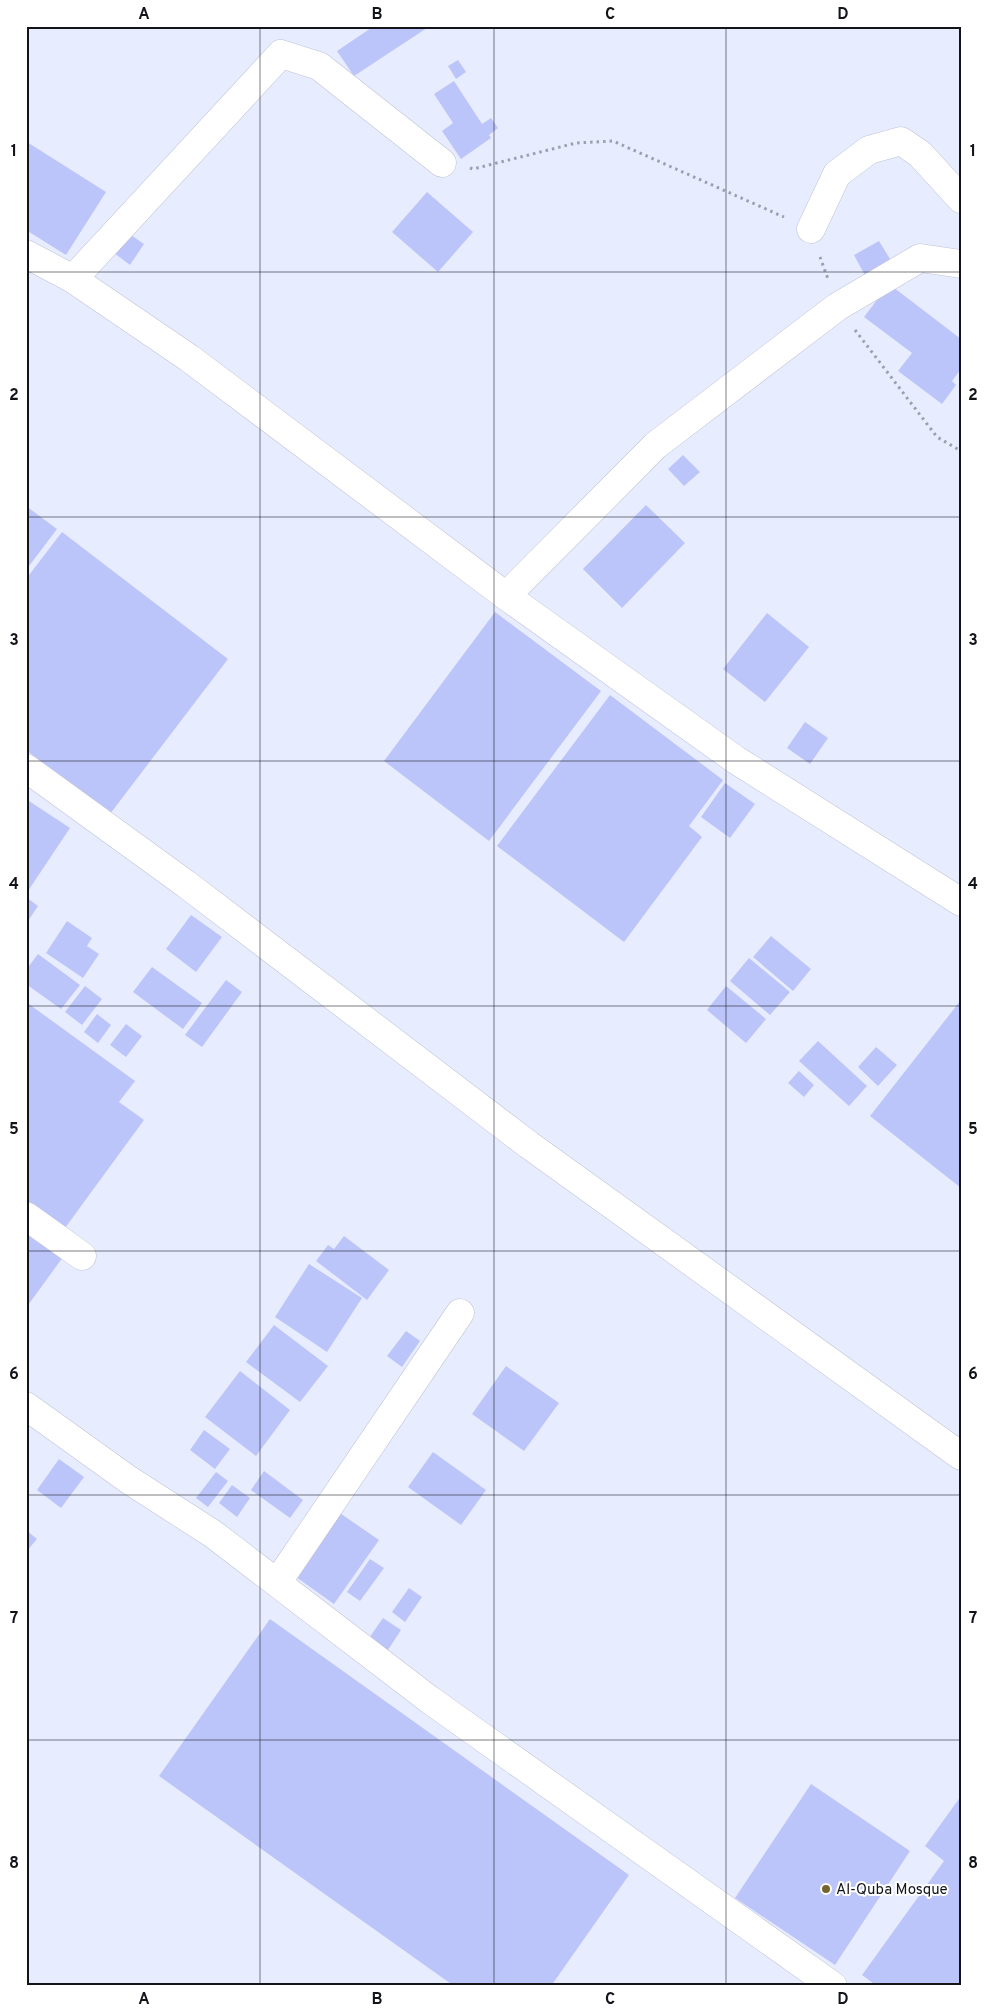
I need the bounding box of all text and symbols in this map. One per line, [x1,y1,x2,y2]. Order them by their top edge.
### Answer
text: A [138,5,150,25]
text: B [371,5,383,25]
text: C [605,5,615,25]
text: D [837,5,849,25]
text: 1 [11,142,17,162]
text: 1 [970,142,976,162]
text: 2 [9,386,19,406]
text: 2 [968,386,978,406]
text: 3 [9,631,19,651]
text: 3 [968,631,978,651]
text: 4 [9,875,19,895]
text: 4 [968,875,978,895]
text: 5 [9,1120,19,1140]
text: 5 [968,1120,978,1140]
text: 6 [9,1365,19,1385]
text: 6 [968,1365,978,1385]
text: 7 [10,1609,18,1629]
text: 7 [969,1609,977,1629]
text: 8 [9,1854,19,1874]
text: 8 [968,1854,978,1874]
place label: Al-Quba Mosque [836,1881,948,1900]
marker: Al-Quba Mosque [820,1883,832,1895]
text: A [138,1990,150,2010]
text: B [371,1990,383,2010]
text: C [605,1990,615,2010]
text: D [837,1990,849,2010]

